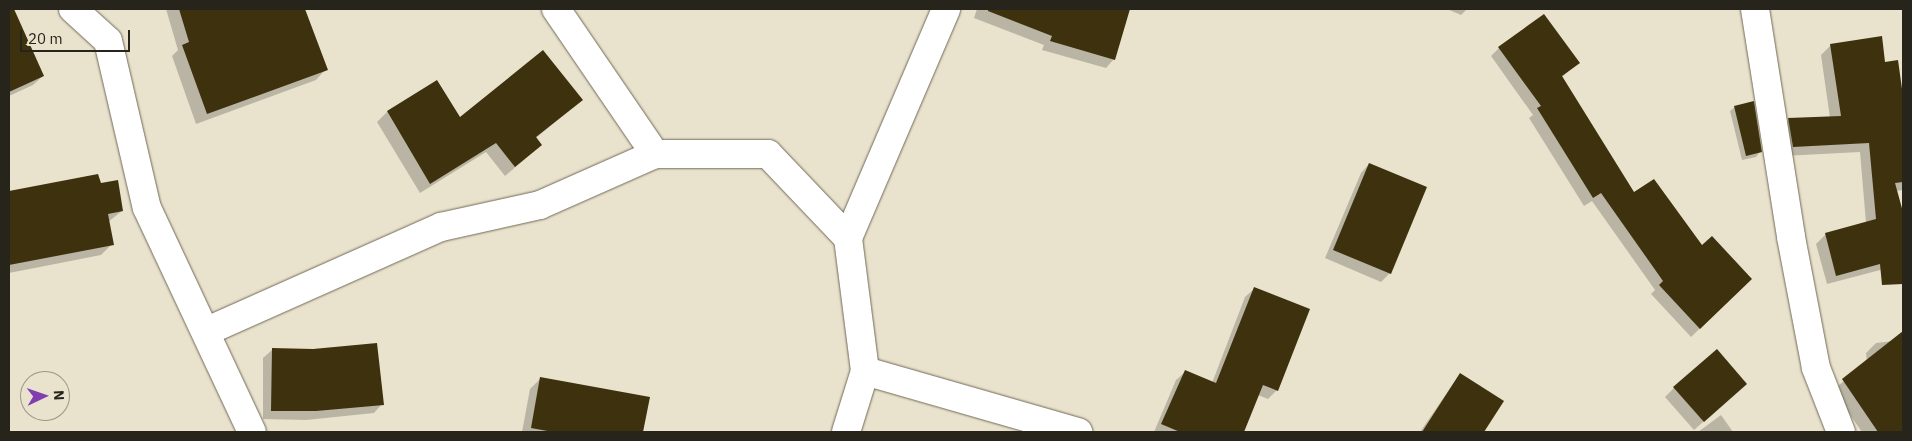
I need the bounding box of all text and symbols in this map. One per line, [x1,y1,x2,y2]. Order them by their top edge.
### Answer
scale bar [22,20,132,52]
text: 20 m [28,29,63,48]
north arrow [20,371,70,421]
text: N [50,390,68,401]

